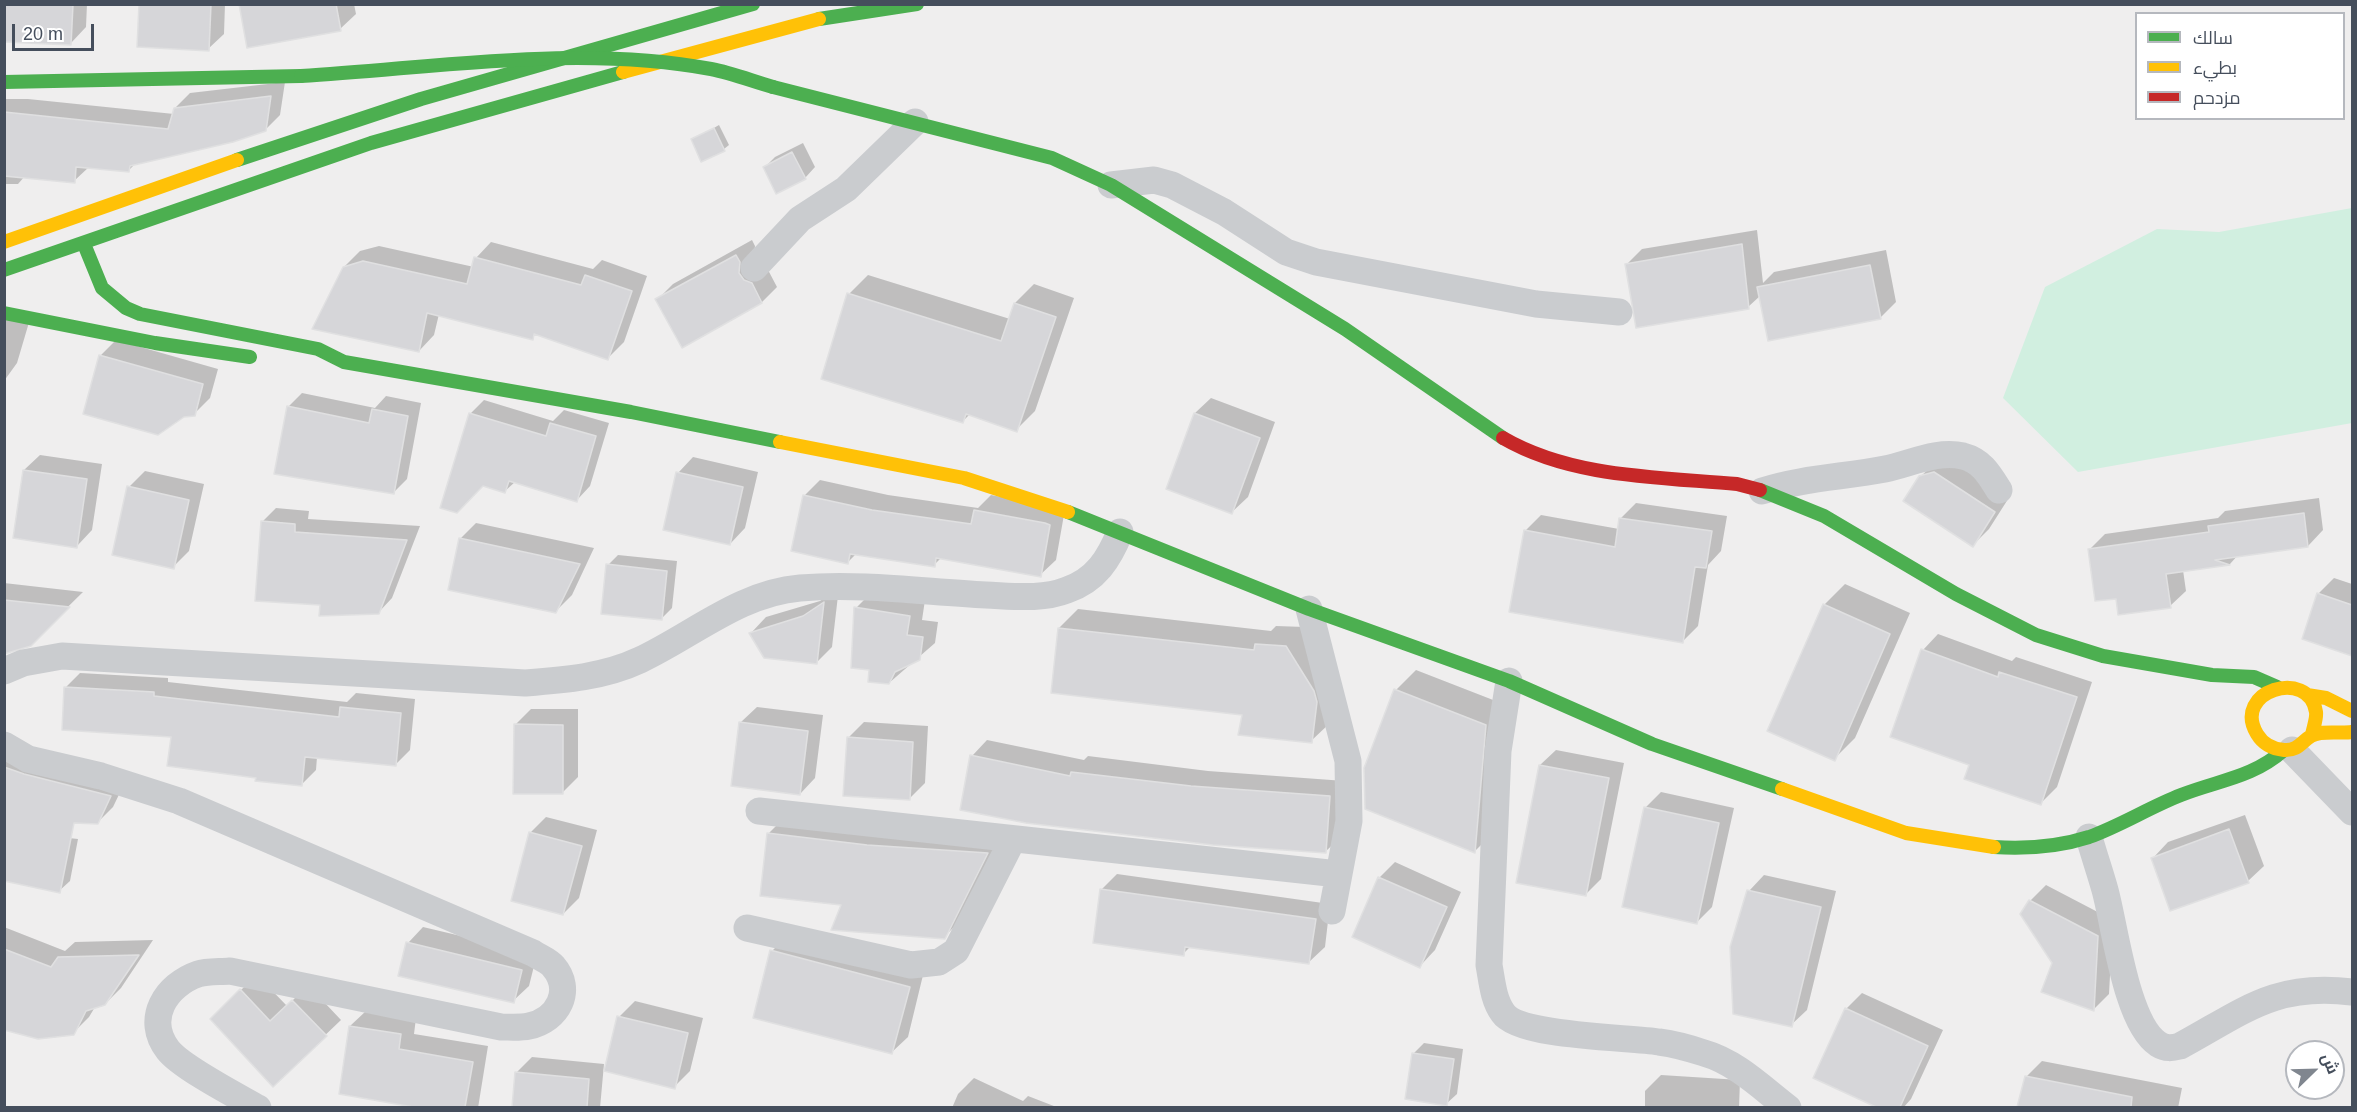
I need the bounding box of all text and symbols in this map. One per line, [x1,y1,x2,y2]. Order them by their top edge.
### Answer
scale bar [15,12,98,50]
legend [2135,12,2345,120]
text: 20 m [23,24,63,44]
text: سالك [2193,28,2233,48]
text: بطيء [2193,58,2237,78]
text: مزدحم [2193,88,2241,108]
north arrow [2285,1040,2345,1100]
text: ش [2318,1051,2342,1076]

